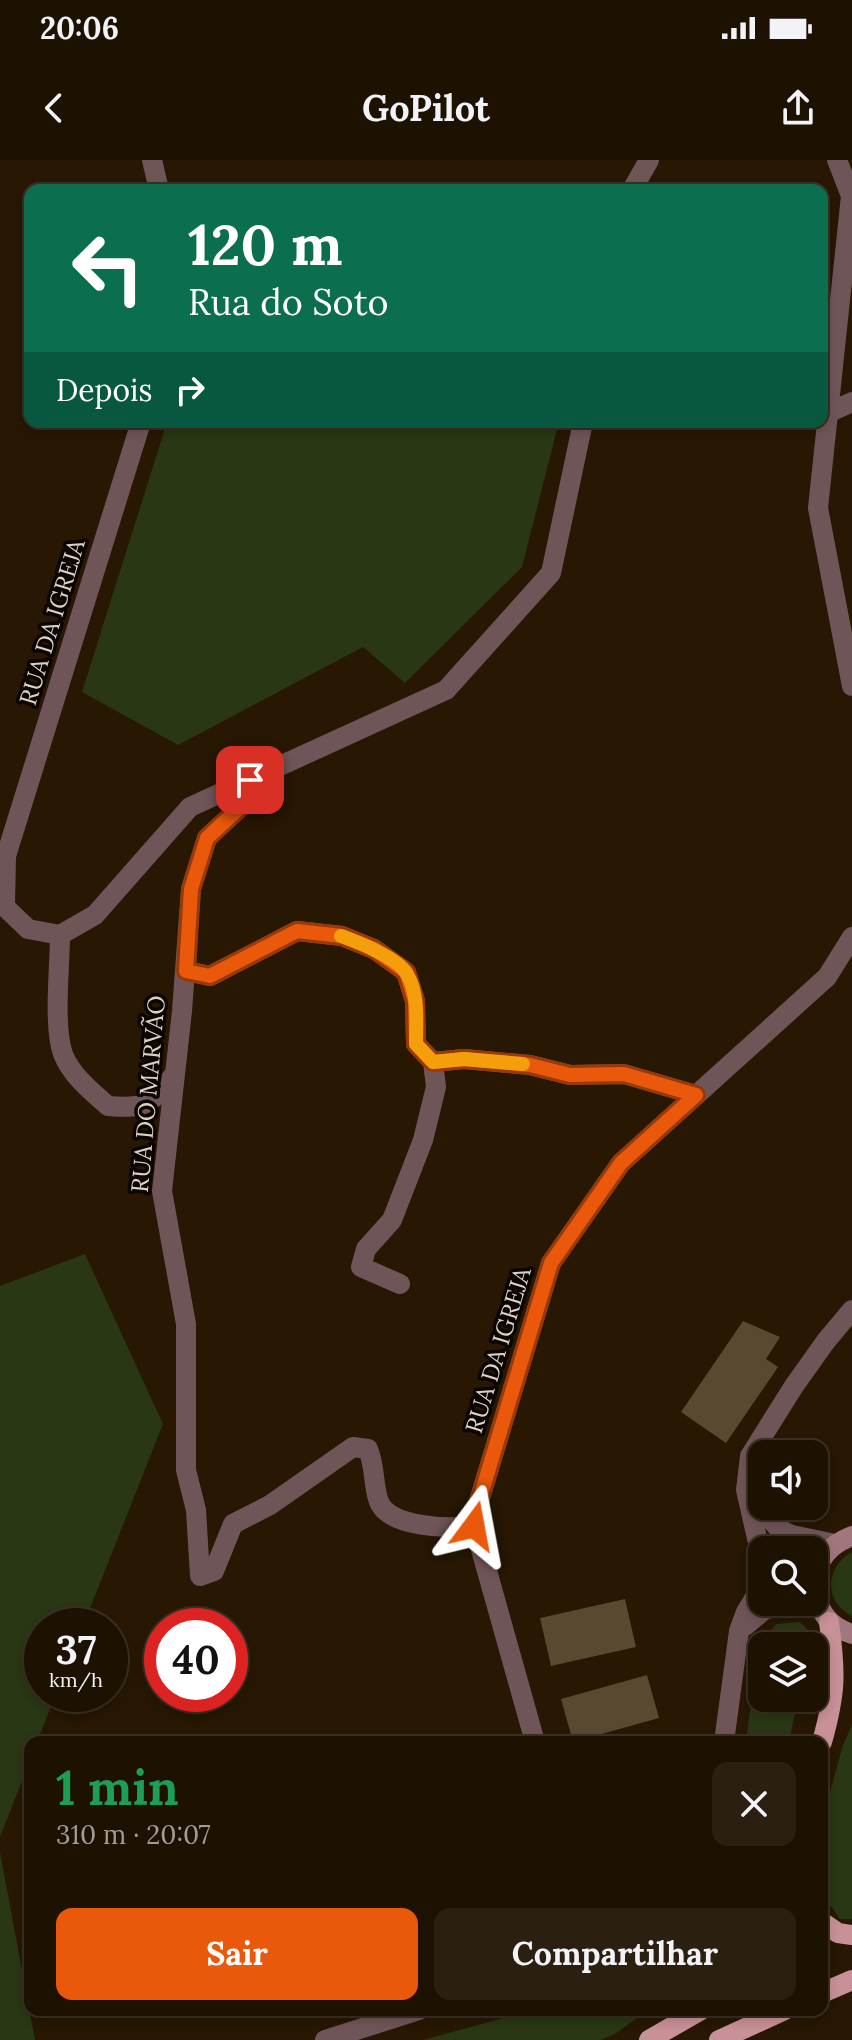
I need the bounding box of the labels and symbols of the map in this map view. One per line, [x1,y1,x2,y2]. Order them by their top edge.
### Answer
street label: RUA DA IGREJA [12,534,92,709]
pin [216,746,284,814]
street label: RUA DO MARVÃO [124,994,172,1194]
street label: RUA DA IGREJA [458,1262,538,1437]
position arrow [432,1484,516,1568]
speed limit sign: 40 [144,1608,248,1712]

